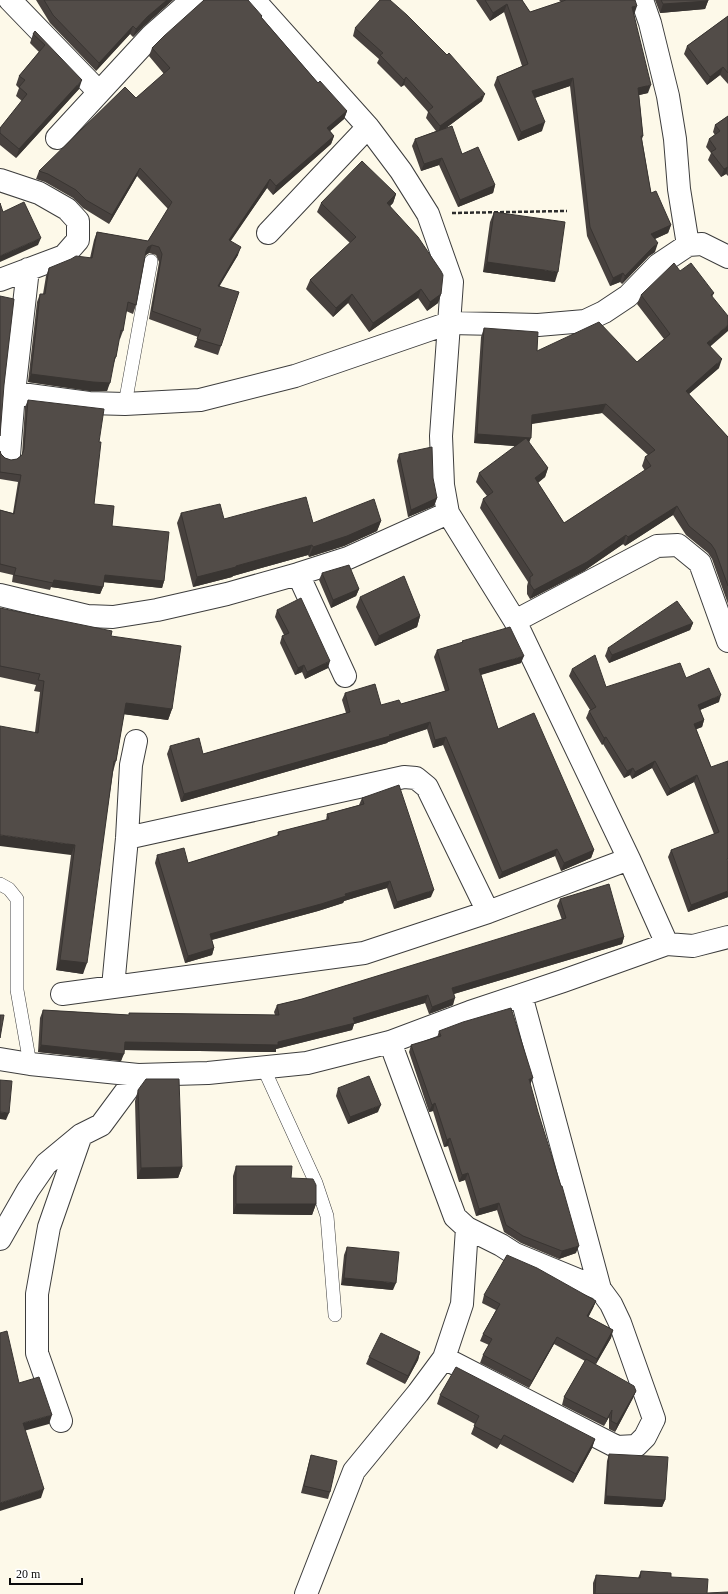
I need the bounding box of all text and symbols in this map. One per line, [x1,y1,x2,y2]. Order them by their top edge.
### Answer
scale bar [10,1560,82,1586]
text: 20 m [16,1567,41,1581]

